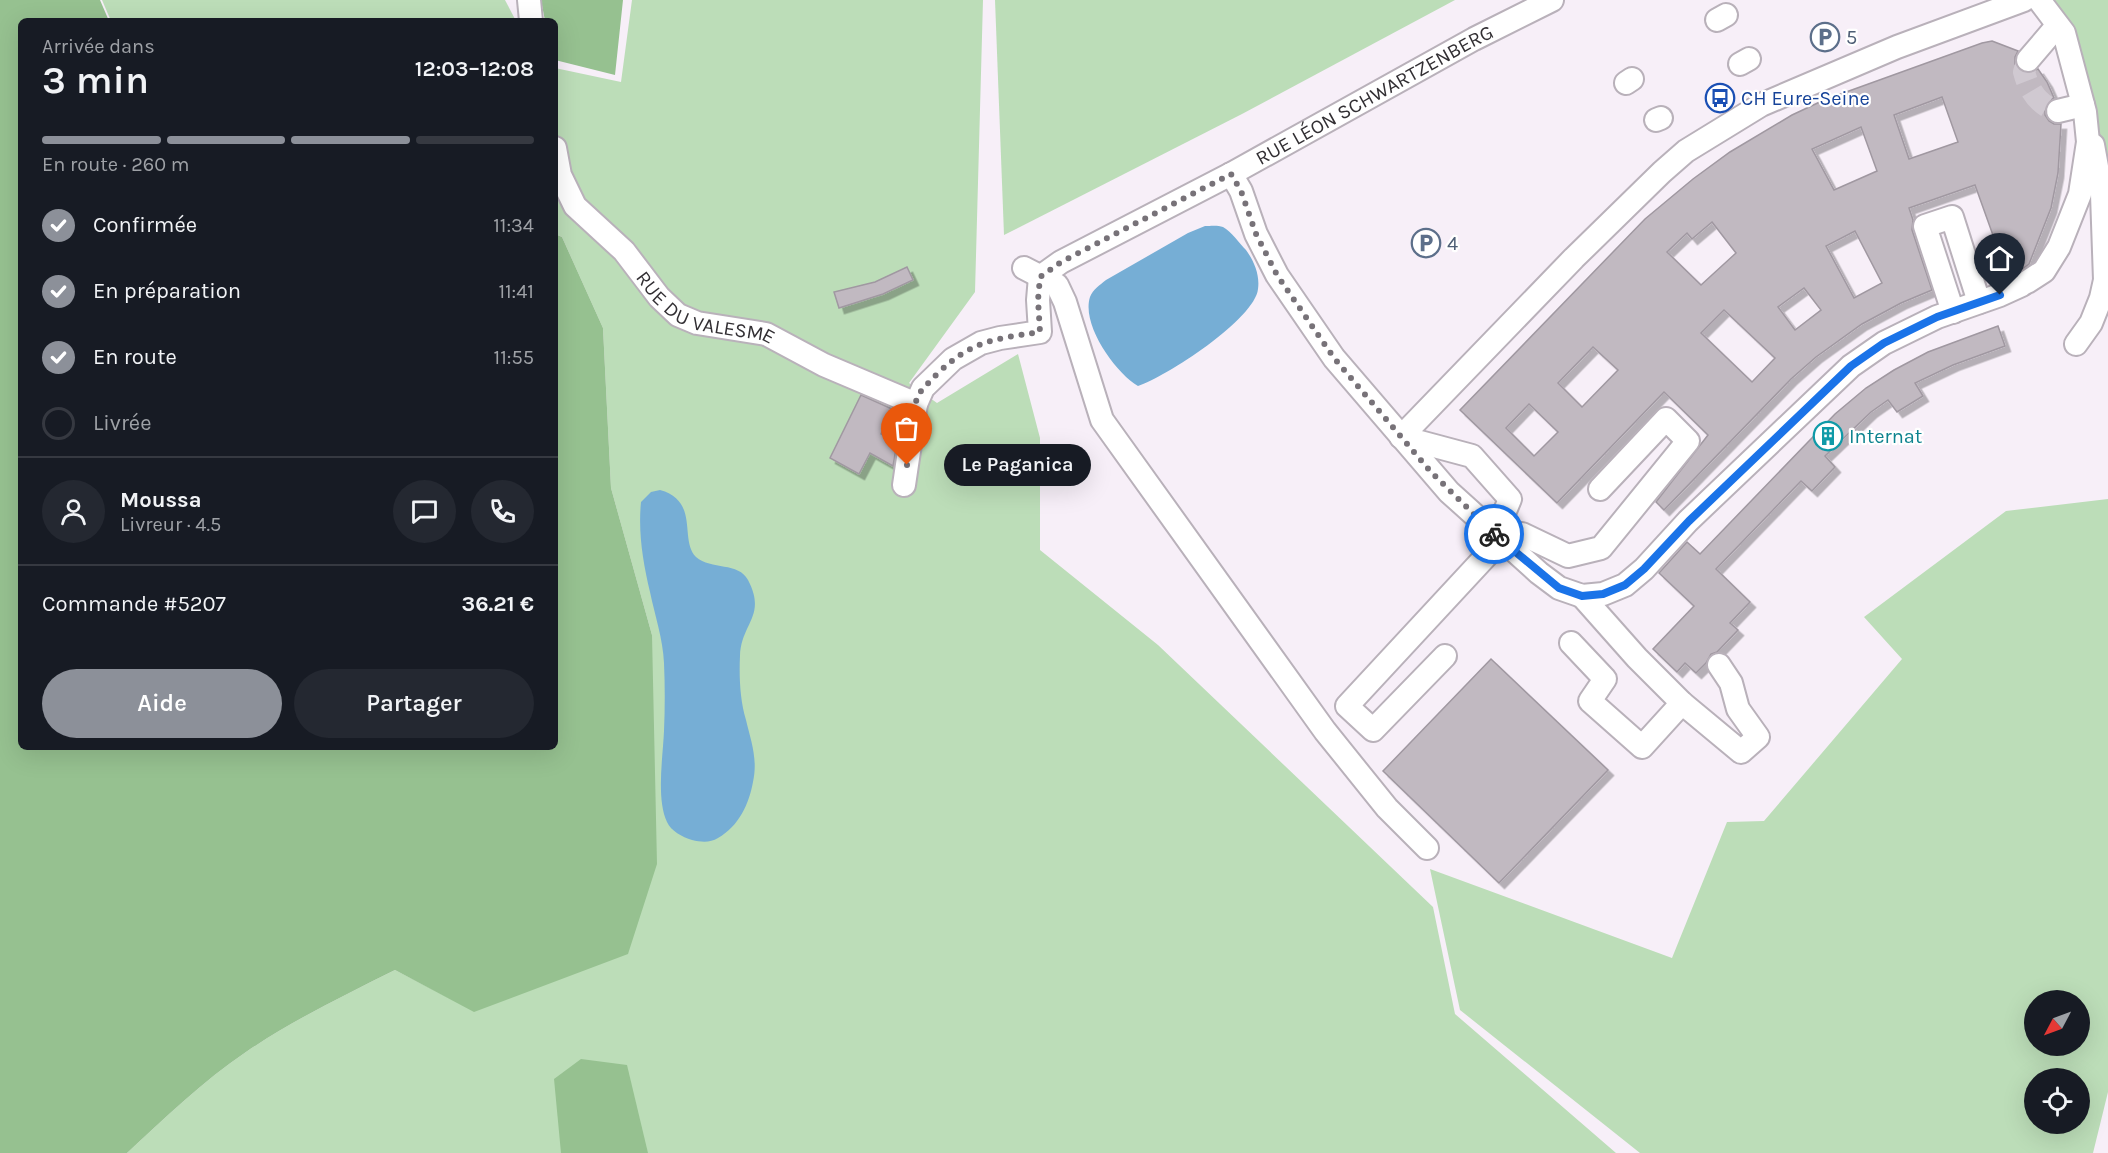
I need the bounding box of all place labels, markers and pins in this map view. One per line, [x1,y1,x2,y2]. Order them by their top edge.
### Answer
parking icon: 5 [1809,21,1841,53]
place label: 5 [1846,26,1857,49]
bus stop icon: CH Eure-Seine [1704,82,1736,114]
place label: CH Eure-Seine [1741,87,1870,110]
parking icon: 4 [1410,227,1442,259]
place label: 4 [1447,232,1458,255]
pin [1974,233,2025,295]
pin [881,403,932,465]
building icon: Internat [1812,420,1844,452]
place label: Internat [1849,425,1923,448]
callout: Le Paganica [943,444,1090,486]

